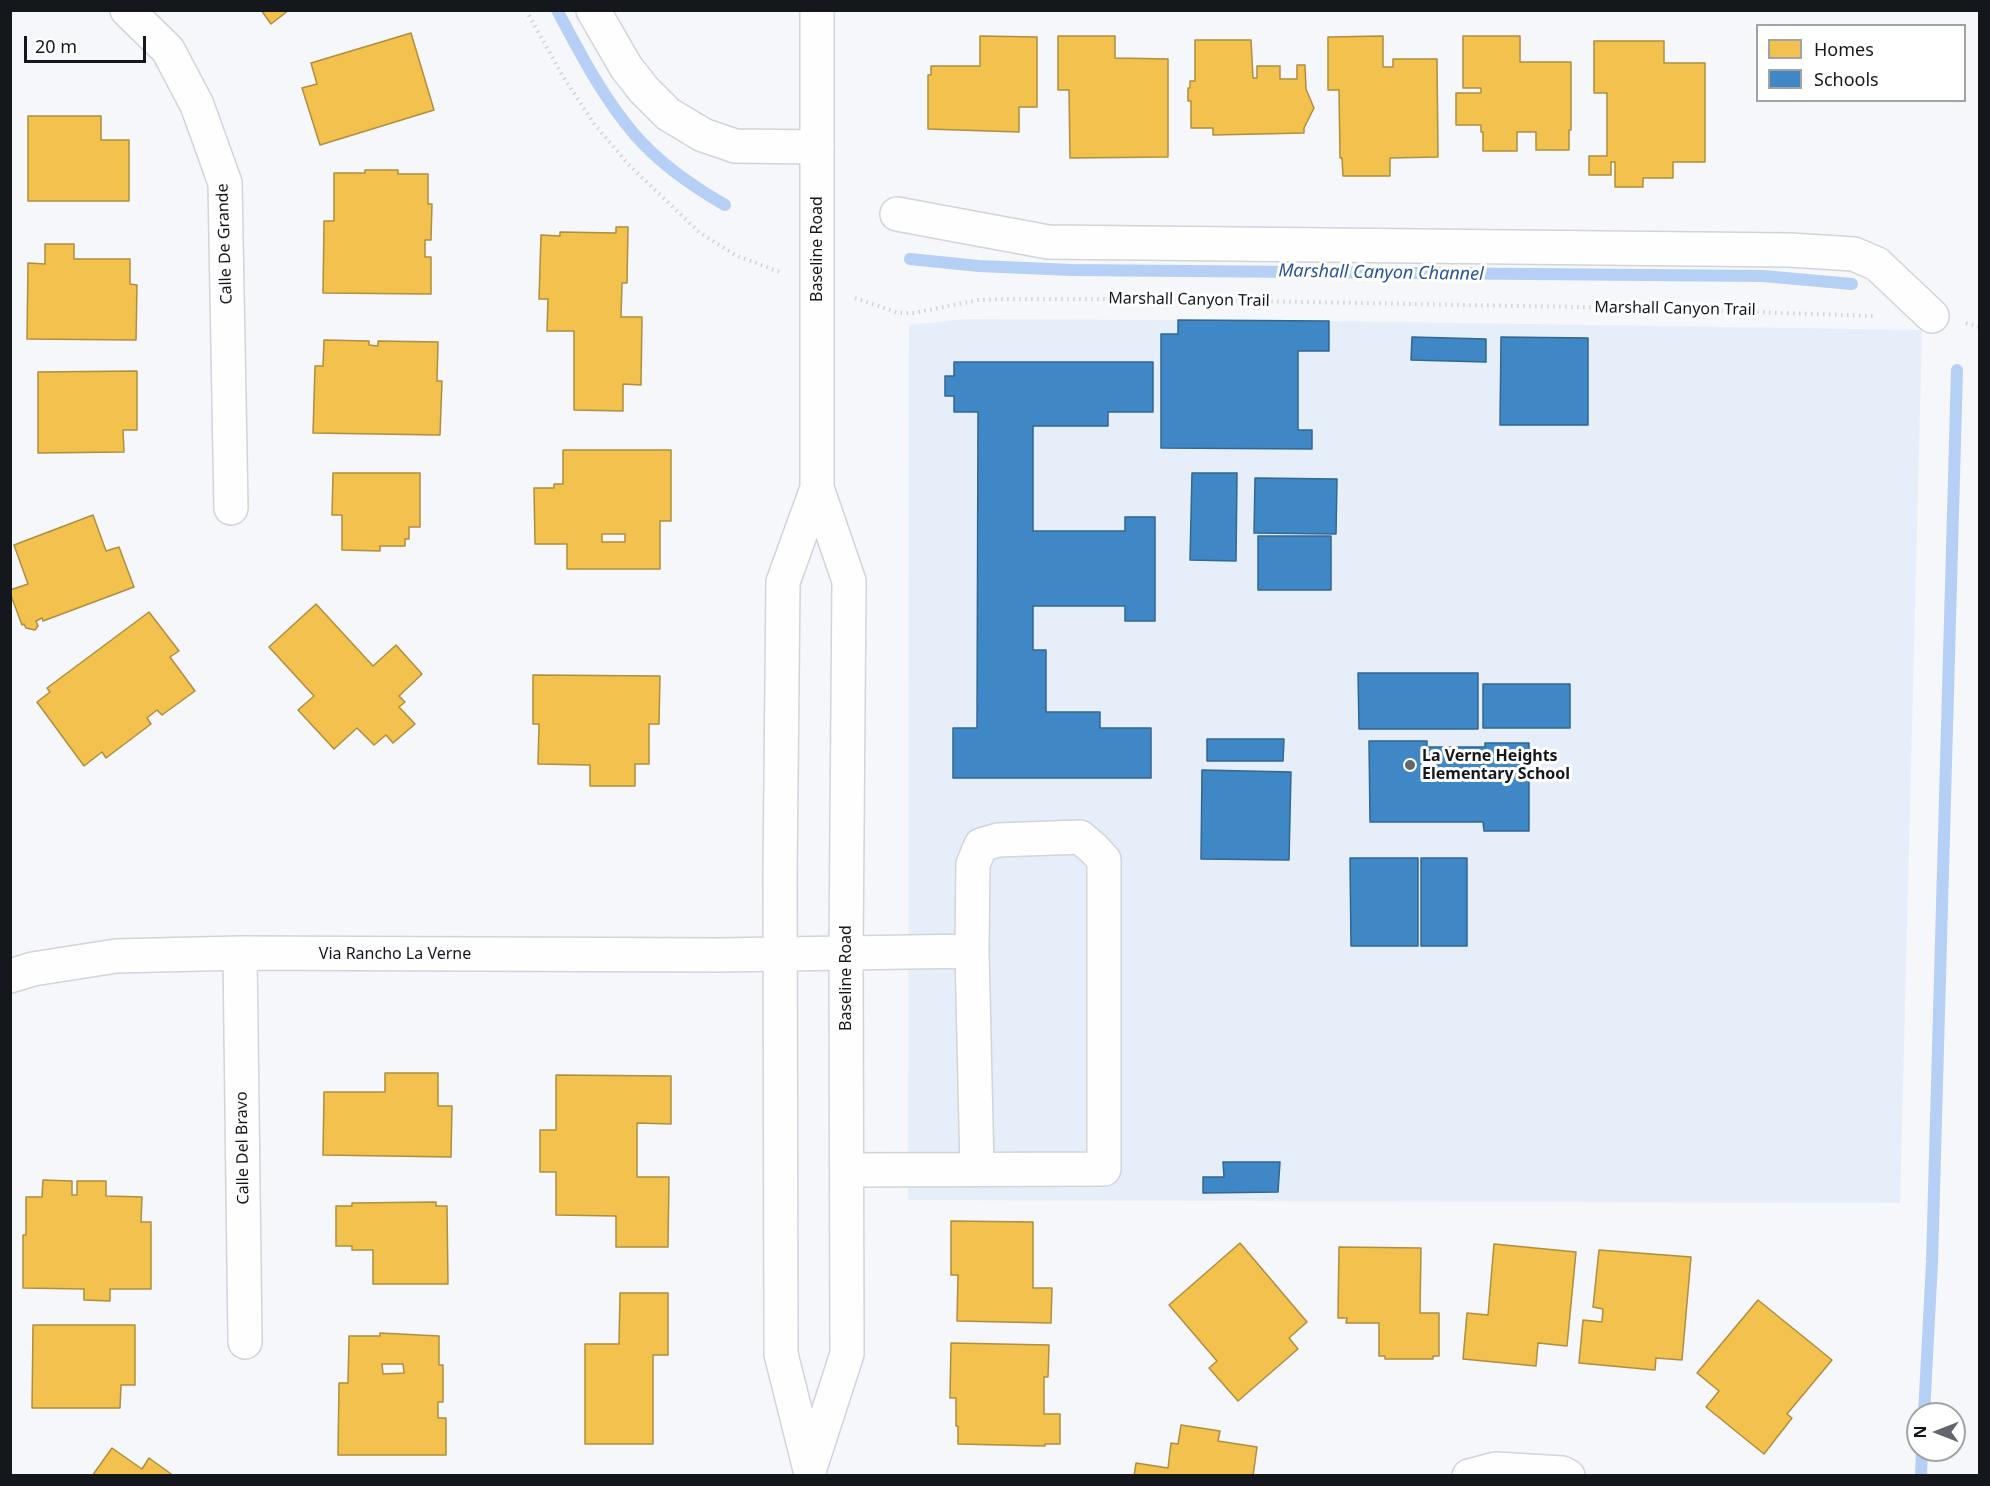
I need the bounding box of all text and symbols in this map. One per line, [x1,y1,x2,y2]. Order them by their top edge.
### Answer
scale bar [27,24,148,62]
legend [1756,24,1966,102]
text: 20 m [35,34,77,58]
text: Homes [1814,37,1874,61]
text: Schools [1814,67,1879,91]
street label: Calle De Grande [213,183,237,305]
street label: Baseline Road [807,196,827,302]
water label: Marshall Canyon Channel [1278,260,1484,286]
street label: Marshall Canyon Trail [1108,289,1270,311]
street label: Marshall Canyon Trail [1594,298,1756,320]
place label: La Verne Heights Elementary School [1422,746,1570,784]
marker: La Verne Heights Elementary School [1403,758,1417,772]
street label: Baseline Road [836,925,856,1031]
street label: Via Rancho La Verne [319,944,471,964]
street label: Calle Del Bravo [232,1091,254,1205]
north arrow [1906,1402,1966,1462]
text: N [1909,1426,1931,1439]

